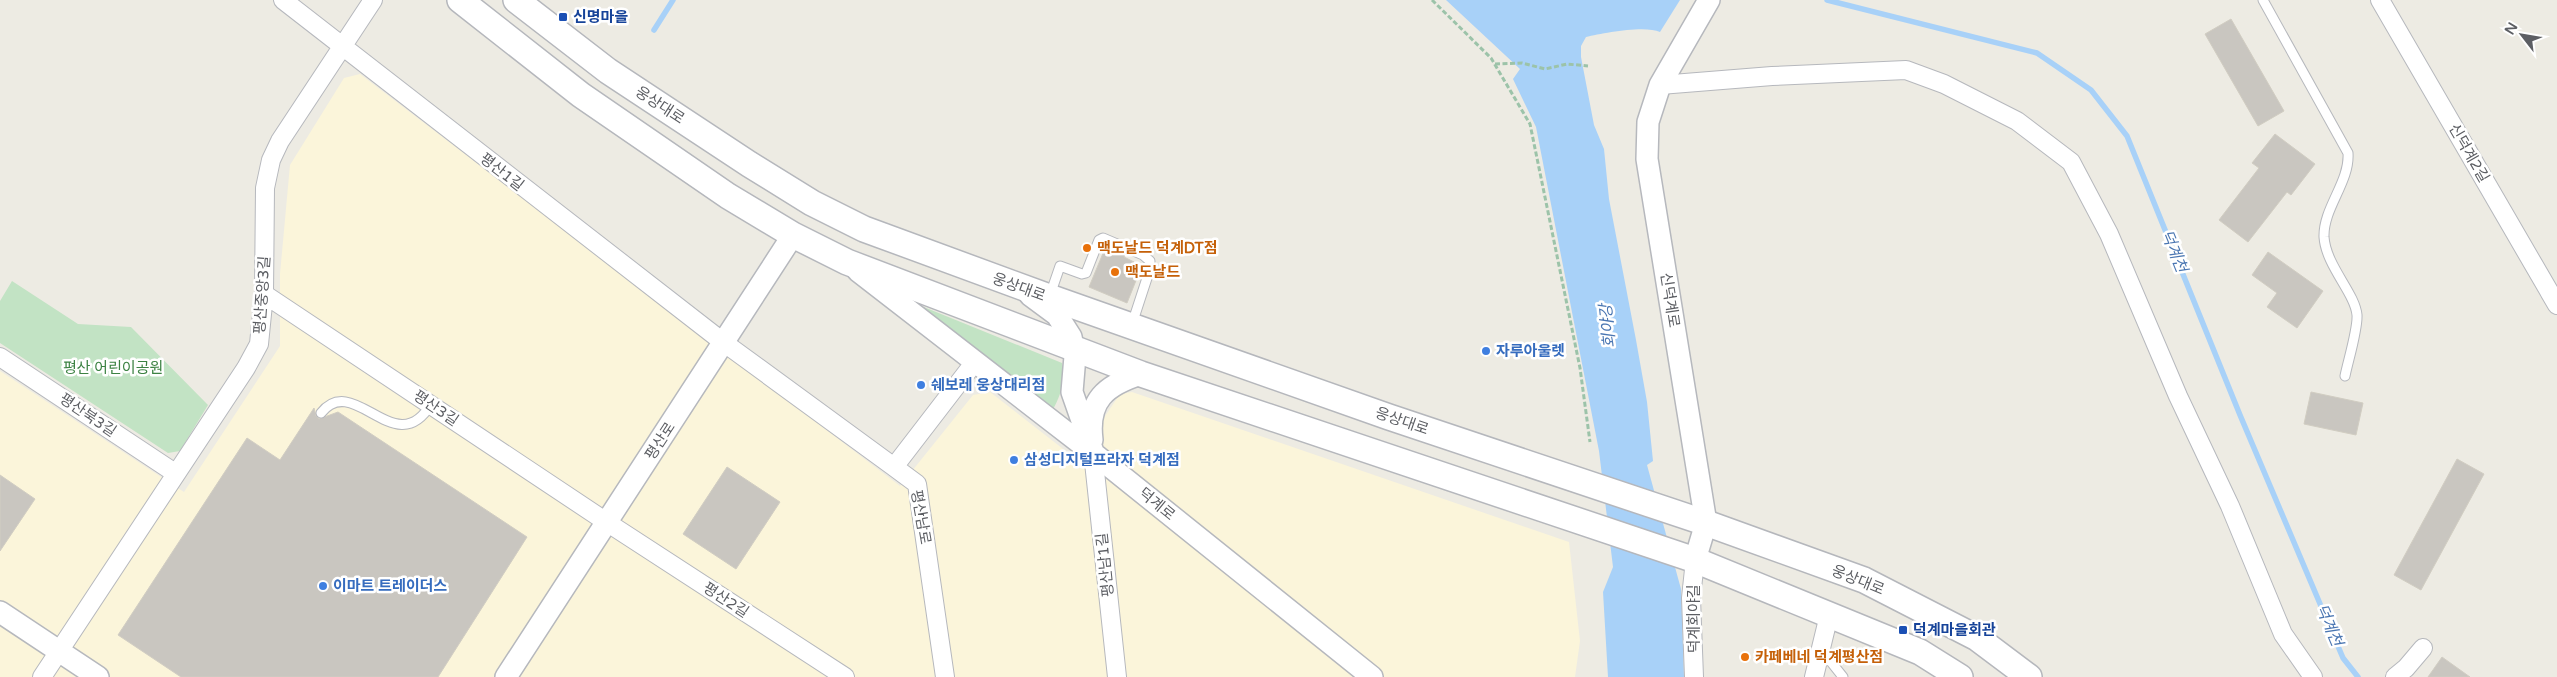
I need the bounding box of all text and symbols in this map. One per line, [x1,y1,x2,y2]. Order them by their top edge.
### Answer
place label: 신명마을 [573,8,628,26]
north arrow [2497,10,2547,60]
marker: 신명마을 [557,11,569,23]
text: N [2501,19,2521,38]
street label: 웅상대로 [632,82,688,128]
street label: 신덕계2길 [2445,121,2493,185]
street label: 평산1길 [476,149,528,195]
water label: 덕계천 [2156,227,2192,277]
place label: 맥도날드 덕계DT점 [1097,239,1217,257]
marker: 맥도날드 덕계DT점 [1081,242,1093,254]
street label: 평산중앙3길 [250,255,274,335]
place label: 맥도날드 [1125,263,1180,281]
marker: 맥도날드 [1109,266,1121,278]
street label: 웅상대로 [990,269,1048,305]
street label: 신덕계로 [1657,271,1683,329]
water label: 회야강 [1596,301,1620,349]
place label: 자루아울렛 [1496,342,1565,360]
marker: 자루아울렛 [1480,345,1492,357]
park label: 평산 어린이공원 [63,359,163,377]
place label: 쉐보레 웅상대리점 [931,376,1045,394]
marker: 쉐보레 웅상대리점 [915,379,927,391]
street label: 평산3길 [410,386,462,430]
street label: 평산북3길 [56,389,120,441]
street label: 웅상대로 [1373,404,1431,438]
street label: 평산로 [641,419,679,463]
place label: 삼성디지털프라자 덕계점 [1024,451,1180,469]
marker: 삼성디지털프라자 덕계점 [1008,454,1020,466]
street label: 덕계로 [1135,484,1179,524]
street label: 평산남로 [907,488,935,546]
street label: 평산남1길 [1093,532,1117,598]
street label: 웅상대로 [1829,561,1887,599]
place label: 이마트 트레이더스 [333,577,448,595]
street label: 평산2길 [700,579,752,621]
marker: 이마트 트레이더스 [317,580,329,592]
street label: 덕계회야길 [1685,584,1703,654]
water label: 덕계천 [2311,601,2348,651]
place label: 덕계마을회관 [1913,621,1996,639]
marker: 덕계마을회관 [1897,624,1909,636]
place label: 카페베네 덕계평산점 [1755,648,1883,666]
marker: 카페베네 덕계평산점 [1739,651,1751,663]

